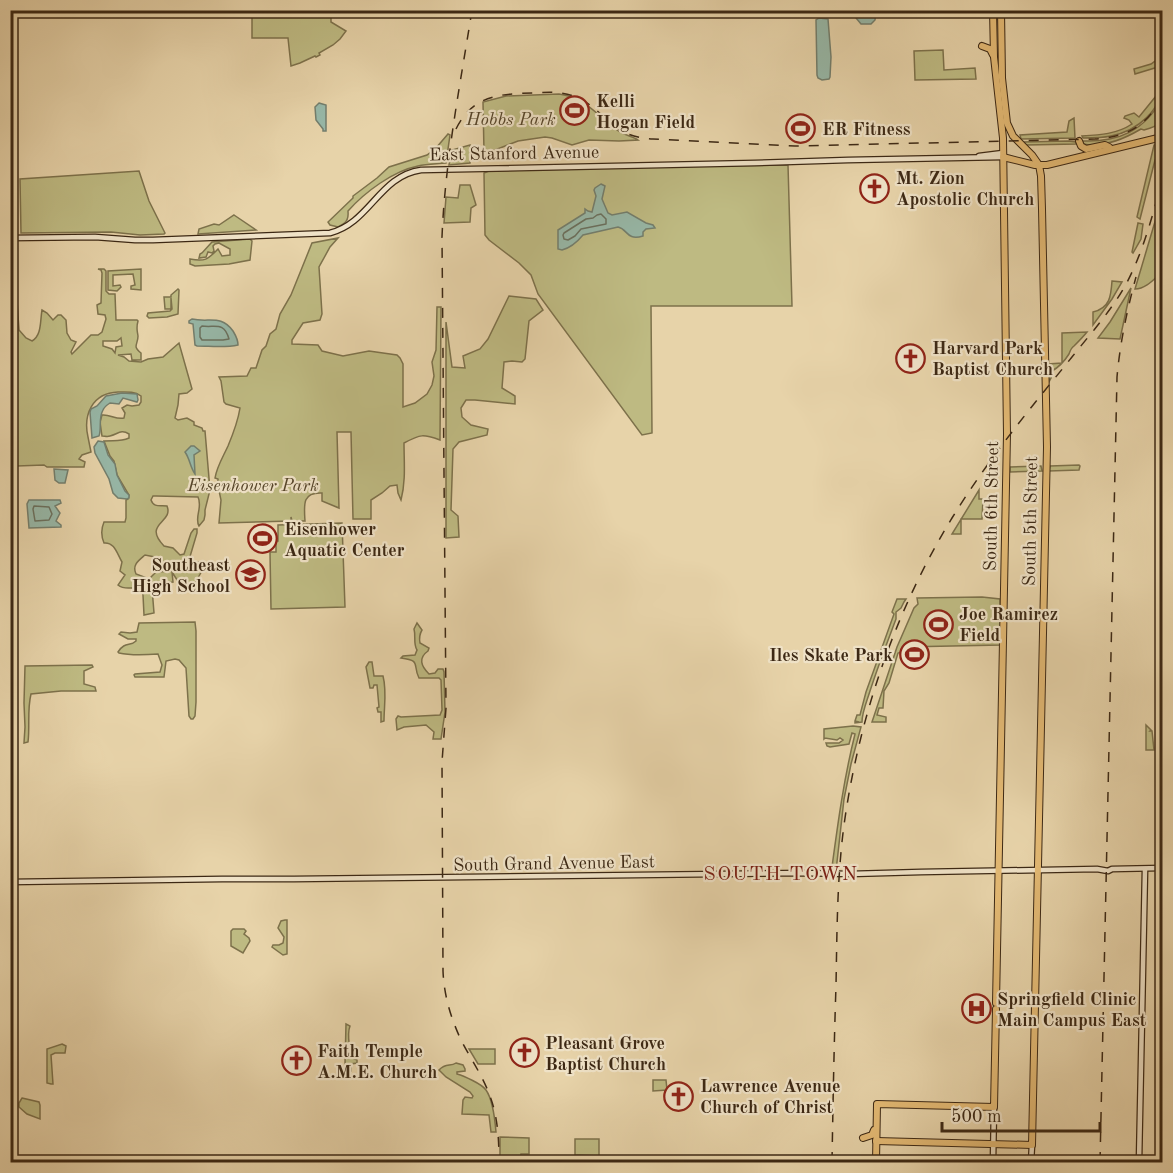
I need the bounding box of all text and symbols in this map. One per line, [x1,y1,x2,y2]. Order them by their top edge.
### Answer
place label: Kelli Hogan Field [596,93,695,132]
sports icon: Kelli Hogan Field [559,95,591,127]
park label: Hobbs Park [465,111,556,129]
sports icon: ER Fitness [785,113,817,145]
place label: ER Fitness [822,121,911,139]
street label: East Stanford Avenue [429,144,599,164]
place label: Mt. Zion Apostolic Church [896,170,1034,209]
church icon: Mt. Zion Apostolic Church [859,172,891,204]
place label: Harvard Park Baptist Church [932,340,1053,379]
church icon: Harvard Park Baptist Church [895,342,927,374]
street label: South 6th Street [982,441,1002,571]
street label: South 5th Street [1021,456,1041,586]
park label: Eisenhower Park [186,477,319,495]
place label: Eisenhower Aquatic Center [284,521,405,560]
sports icon: Eisenhower Aquatic Center [247,523,279,555]
place label: Southeast High School [131,557,230,596]
school or university icon: Southeast High School [235,559,267,591]
place label: Joe Ramirez Field [959,606,1058,645]
sports icon: Joe Ramirez Field [922,608,954,640]
sports icon: Iles Skate Park [898,639,930,671]
place label: Iles Skate Park [769,647,893,665]
street label: South Grand Avenue East [453,853,655,875]
district label: SOUTH TOWN [703,865,859,885]
place label: Springfield Clinic Main Campus East [997,991,1147,1030]
hospital icon: Springfield Clinic Main Campus East [960,993,992,1025]
place label: Pleasant Grove Baptist Church [545,1035,666,1074]
church icon: Pleasant Grove Baptist Church [508,1037,540,1069]
place label: Faith Temple A.M.E. Church [317,1043,437,1082]
church icon: Faith Temple A.M.E. Church [280,1045,312,1077]
place label: Lawrence Avenue Church of Christ [700,1078,841,1117]
church icon: Lawrence Avenue Church of Christ [663,1080,695,1112]
scale bar [942,1095,1100,1133]
text: 500 m [951,1108,1002,1126]

